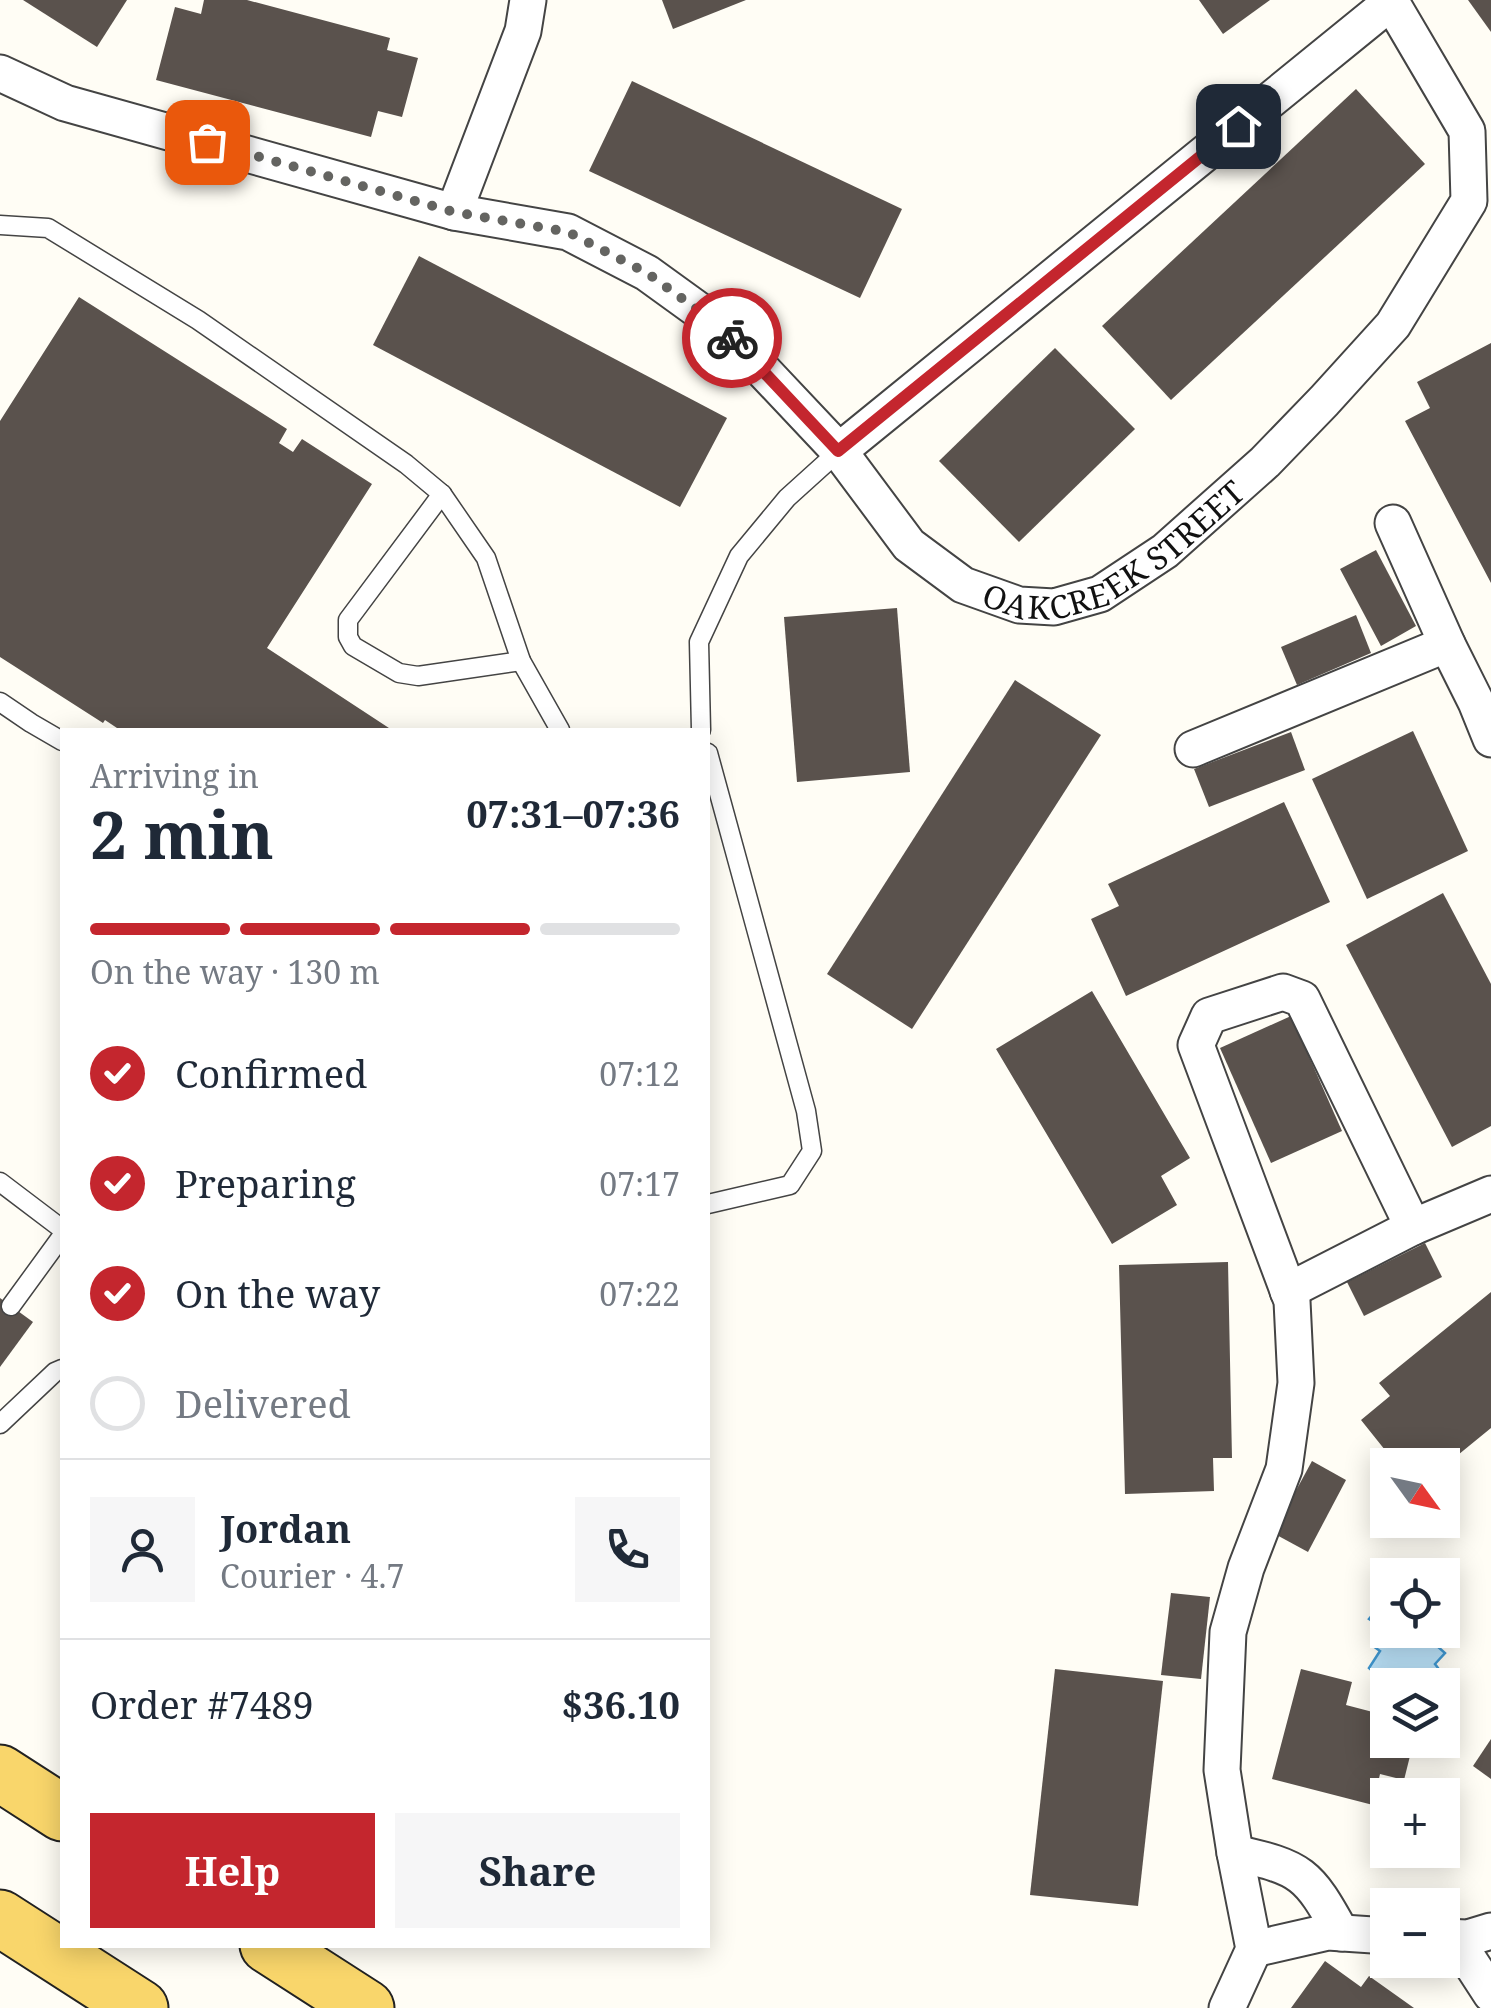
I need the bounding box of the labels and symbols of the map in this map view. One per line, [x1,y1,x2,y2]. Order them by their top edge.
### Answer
pin [1196,84,1281,169]
pin [165,100,250,185]
courier [682,288,782,388]
street label: OAKCREEK STREET [977,470,1252,629]
north arrow [1370,1448,1460,1538]

